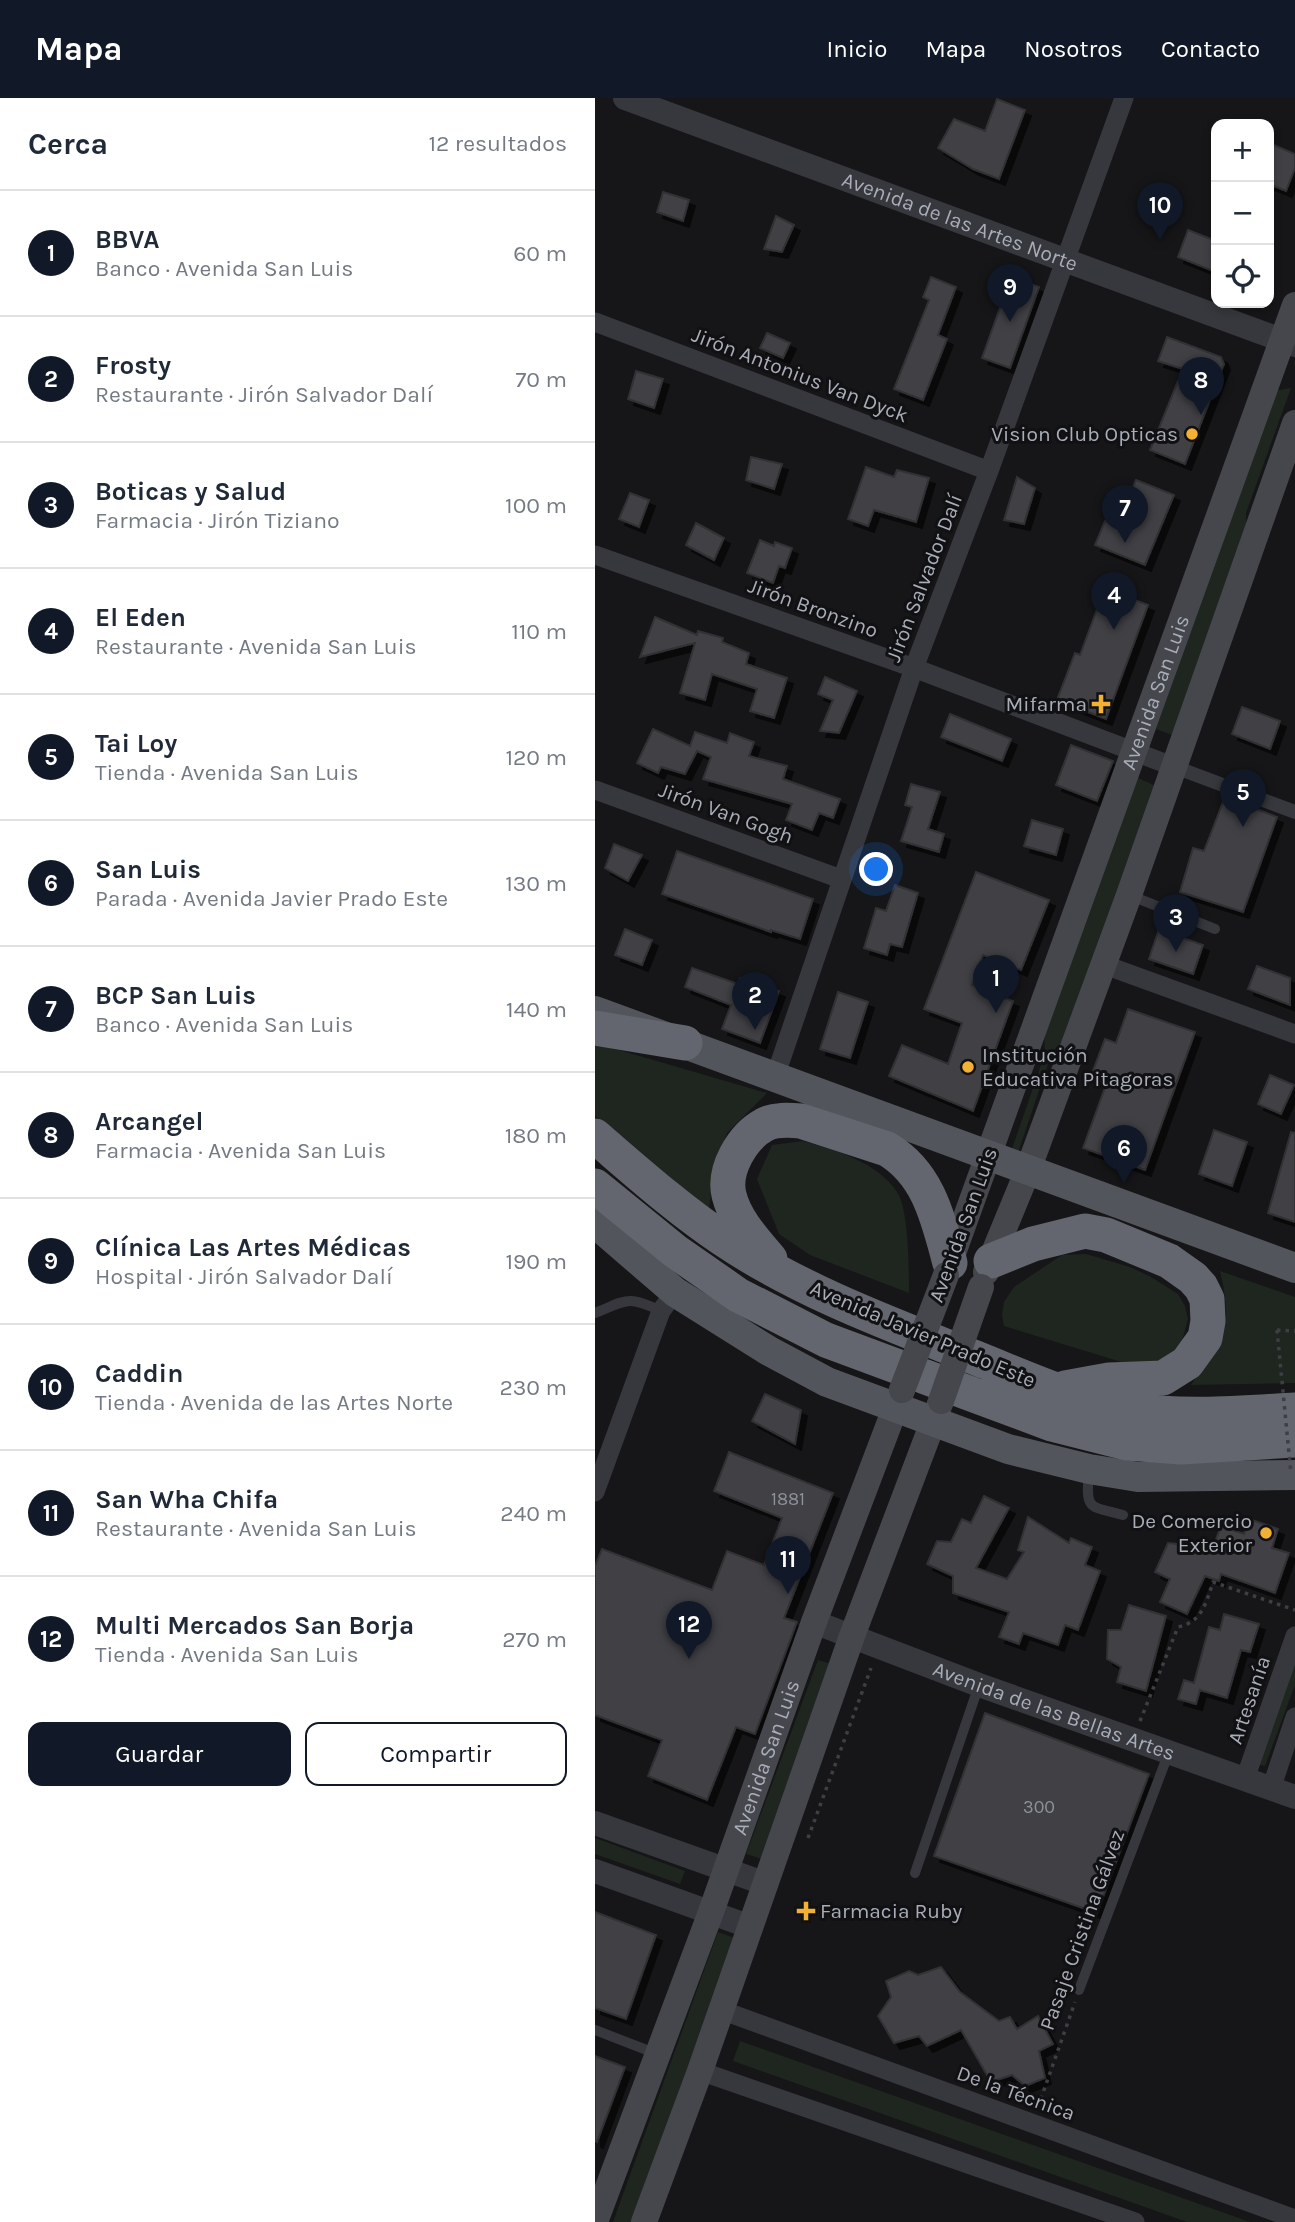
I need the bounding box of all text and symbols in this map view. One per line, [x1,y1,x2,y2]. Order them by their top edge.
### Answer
text: Mapa [35,30,123,68]
text: Inicio [826,35,887,63]
text: Mapa [925,35,986,63]
text: Nosotros [1024,35,1123,63]
text: Contacto [1161,35,1260,63]
map controls [1211,119,1274,308]
button: + [1211,119,1274,182]
text: Cerca [28,126,108,162]
text: 12 resultados [428,130,567,157]
street label: Avenida de las Artes Norte [839,167,1081,276]
pin: 10 [1137,182,1183,240]
button: − [1211,182,1274,245]
text: BBVA [95,224,160,255]
text: 1 [47,240,55,267]
text: 60 m [513,240,567,267]
button: locate [1211,245,1274,308]
text: Banco · Avenida San Luis [95,255,353,282]
pin: 9 [987,264,1033,322]
street label: Jirón Antonius Van Dyck [688,323,912,427]
text: Frosty [95,350,171,381]
pin: 8 [1178,357,1224,415]
text: 2 [44,366,58,393]
text: 70 m [516,366,567,393]
text: Restaurante · Jirón Salvador Dalí [95,381,433,408]
place label: Vision Club Opticas [991,422,1178,446]
marker: Vision Club Opticas [1184,426,1200,442]
text: Boticas y Salud [95,476,286,507]
pin: 7 [1102,485,1148,543]
street label: Jirón Salvador Dalí [881,490,967,665]
text: 3 [44,492,58,519]
text: 100 m [505,492,567,519]
text: Farmacia · Jirón Tiziano [95,507,340,534]
pin: 4 [1091,572,1137,630]
street label: Jirón Bronzino [745,573,881,643]
text: El Eden [95,602,186,633]
street label: Avenida San Luis [1116,612,1194,773]
text: 4 [44,618,58,645]
text: 110 m [511,618,567,645]
text: Restaurante · Avenida San Luis [95,633,417,660]
place label: Mifarma [1005,692,1087,716]
marker: Mifarma [1093,696,1109,712]
text: Tai Loy [95,728,177,759]
text: 5 [44,744,58,771]
text: 120 m [505,744,567,771]
text: Tienda · Avenida San Luis [95,759,358,786]
pin: 5 [1220,769,1266,827]
street label: Jirón Van Gogh [655,778,797,848]
your location [859,852,893,886]
text: San Luis [95,854,201,885]
text: 6 [44,870,58,897]
text: 130 m [505,870,567,897]
text: Parada · Avenida Javier Prado Este [95,885,448,912]
pin: 3 [1153,894,1199,952]
pin: 1 [973,955,1019,1013]
pin: 2 [732,972,778,1030]
text: BCP San Luis [95,980,256,1011]
text: 7 [45,996,57,1023]
text: 140 m [506,996,567,1023]
text: Banco · Avenida San Luis [95,1011,353,1038]
place label: Institución Educativa Pitagoras [982,1043,1173,1091]
marker: Institución Educativa Pitagoras [960,1059,976,1075]
text: Arcangel [95,1106,203,1137]
text: 8 [44,1122,58,1149]
text: 180 m [505,1122,567,1149]
pin: 6 [1101,1125,1147,1183]
text: Farmacia · Avenida San Luis [95,1137,386,1164]
street label: Avenida San Luis [924,1144,1002,1306]
text: Clínica Las Artes Médicas [95,1232,411,1263]
text: 9 [44,1248,58,1275]
text: 190 m [505,1248,567,1275]
text: Hospital · Jirón Salvador Dalí [95,1263,393,1290]
street label: Avenida Javier Prado Este [807,1276,1039,1392]
text: Caddin [95,1358,183,1389]
text: 10 [40,1374,62,1401]
text: 230 m [499,1374,567,1401]
text: Tienda · Avenida de las Artes Norte [95,1389,453,1416]
text: San Wha Chifa [95,1484,278,1515]
house number: 1881 [771,1488,805,1510]
text: 11 [43,1500,59,1527]
text: 240 m [500,1500,567,1527]
place label: De Comercio Exterior [1131,1509,1252,1557]
text: Restaurante · Avenida San Luis [95,1515,417,1542]
marker: De Comercio Exterior [1258,1525,1274,1541]
pin: 11 [765,1536,811,1594]
pin: 12 [666,1601,712,1659]
text: Multi Mercados San Borja [95,1610,414,1641]
text: 12 [40,1626,62,1653]
text: 270 m [502,1626,567,1653]
text: Tienda · Avenida San Luis [95,1641,358,1668]
street label: Artesanía [1223,1653,1275,1747]
street label: Avenida de las Bellas Artes [930,1657,1178,1765]
street label: Avenida San Luis [727,1677,804,1838]
button: Guardar [28,1722,291,1786]
button: Compartir [305,1722,567,1786]
house number: 300 [1023,1796,1055,1818]
street label: Pasaje Cristina Gálvez [1035,1827,1129,2033]
place label: Farmacia Ruby [820,1899,963,1923]
marker: Farmacia Ruby [798,1903,814,1919]
street label: De la Técnica [954,2061,1078,2125]

